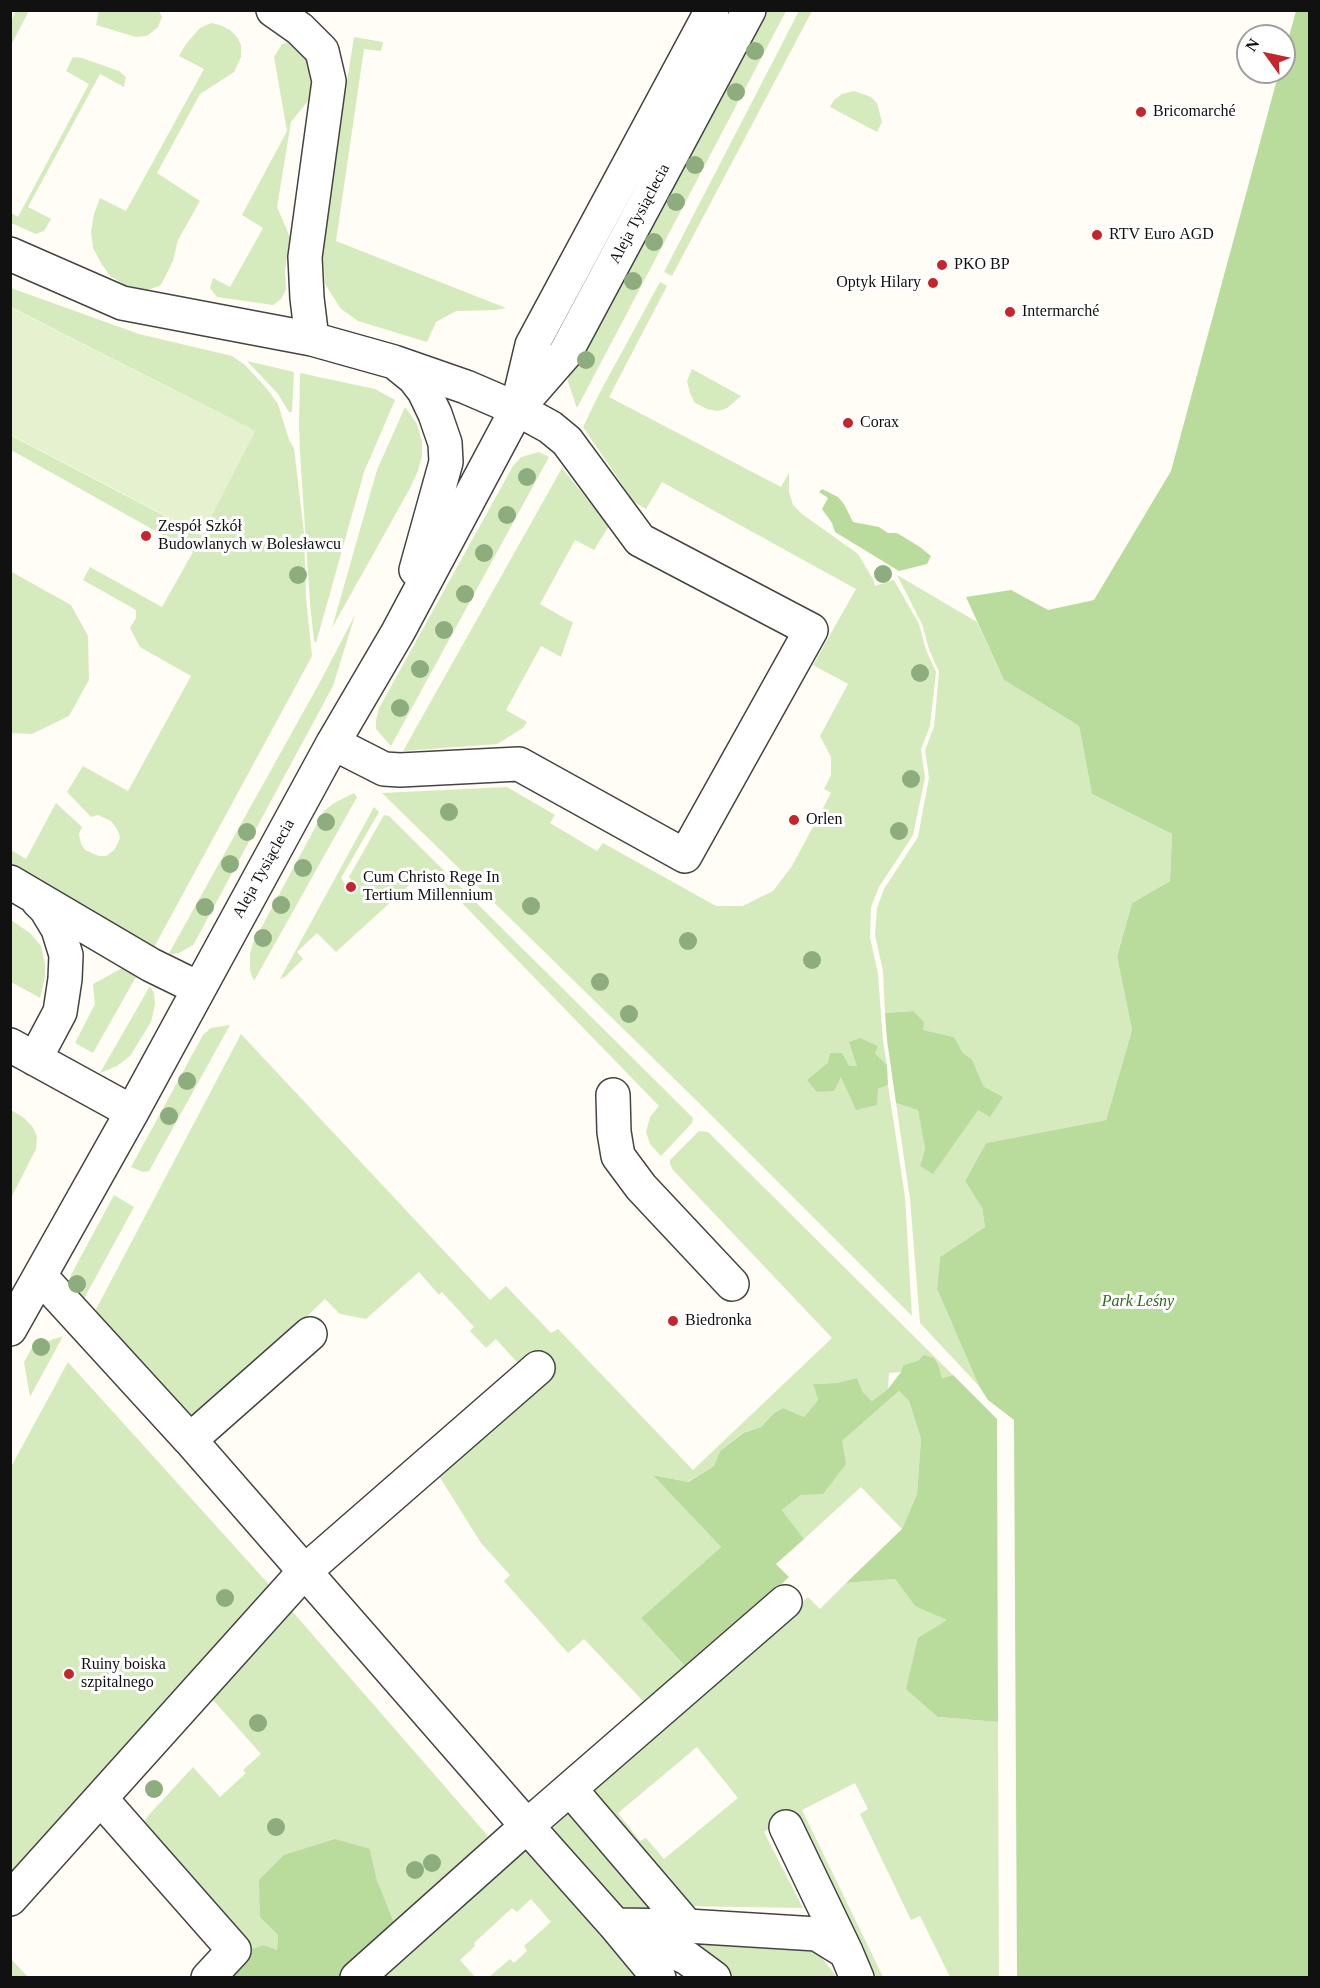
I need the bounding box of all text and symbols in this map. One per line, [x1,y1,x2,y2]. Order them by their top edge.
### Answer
north arrow [1236,24,1296,84]
text: N [1242,36,1262,54]
place label: Bricomarché [1153,102,1236,122]
marker: Bricomarché [1134,105,1148,119]
street label: Aleja Tysiąclecia [606,161,674,267]
place label: RTV Euro AGD [1109,225,1214,245]
marker: RTV Euro AGD [1090,228,1104,242]
place label: PKO BP [954,255,1010,275]
marker: PKO BP [935,258,949,272]
place label: Optyk Hilary [836,273,921,293]
marker: Optyk Hilary [926,276,940,290]
place label: Intermarché [1022,302,1099,322]
marker: Intermarché [1003,305,1017,319]
place label: Corax [860,413,899,433]
marker: Corax [841,416,855,430]
place label: Zespół Szkół Budowlanych w Bolesławcu [158,517,341,555]
marker: Zespół Szkół Budowlanych w Bolesławcu [139,529,153,543]
place label: Orlen [806,810,842,830]
marker: Orlen [787,813,801,827]
street label: Aleja Tysiąclecia [229,816,299,922]
place label: Cum Christo Rege In Tertium Millennium [363,868,499,906]
marker: Cum Christo Rege In Tertium Millennium [344,880,358,894]
park label: Park Leśny [1102,1292,1174,1312]
place label: Biedronka [685,1311,752,1331]
marker: Biedronka [666,1314,680,1328]
place label: Ruiny boiska szpitalnego [81,1655,166,1693]
marker: Ruiny boiska szpitalnego [62,1667,76,1681]

